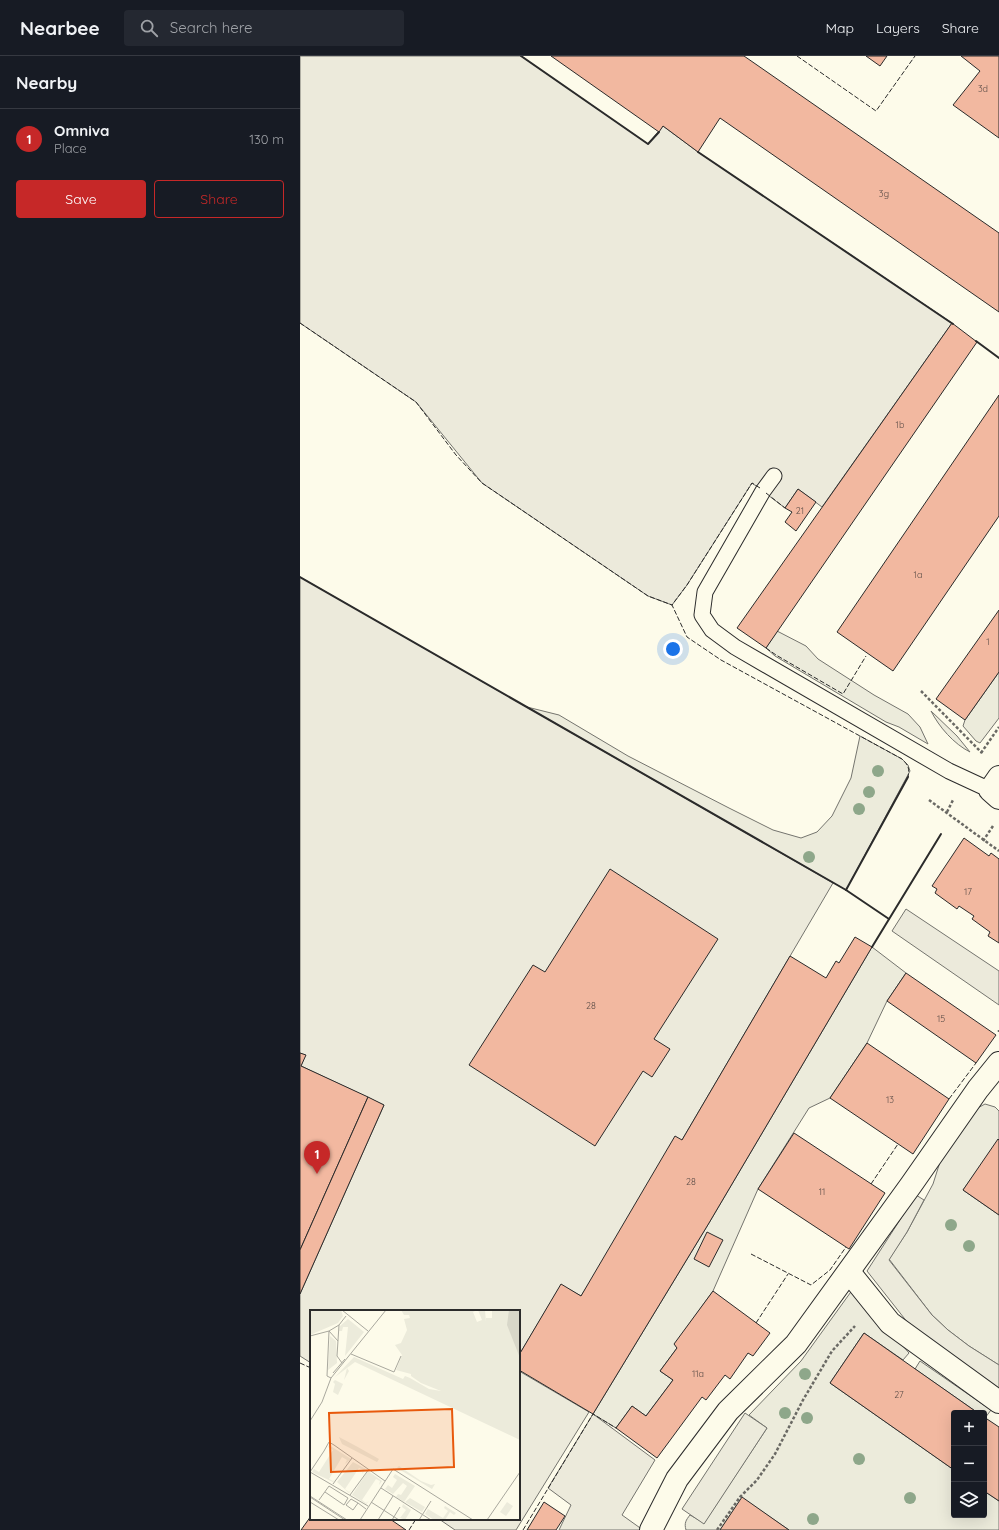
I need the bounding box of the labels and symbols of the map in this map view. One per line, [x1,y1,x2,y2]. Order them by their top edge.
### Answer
house number: 3d [978,83,988,94]
house number: 3g [879,188,889,199]
house number: 1b [896,419,905,430]
house number: 21 [796,505,804,516]
house number: 1a [914,569,922,580]
house number: 1 [986,636,990,647]
your location [663,639,683,659]
house number: 17 [964,886,972,897]
house number: 28 [586,1000,596,1011]
house number: 15 [937,1013,945,1024]
house number: 13 [886,1094,894,1105]
pin: 1 [304,1141,330,1174]
house number: 28 [686,1176,696,1187]
house number: 11 [819,1186,825,1197]
inset map [310,1310,520,1520]
house number: 11a [692,1368,704,1379]
house number: 27 [894,1389,904,1400]

